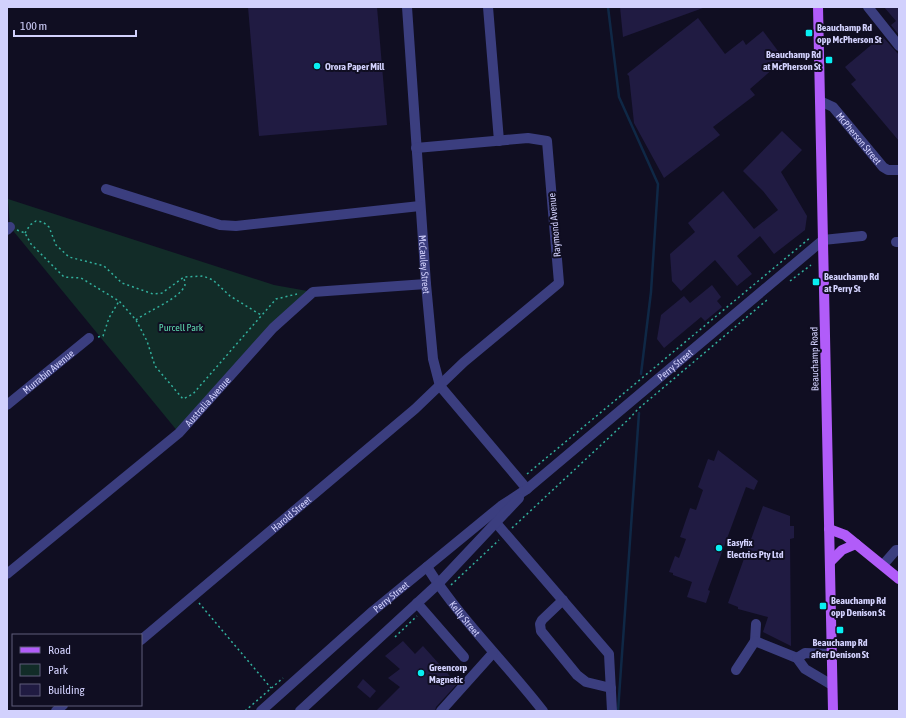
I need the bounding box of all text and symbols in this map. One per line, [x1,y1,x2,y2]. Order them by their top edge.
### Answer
scale bar [14,12,136,38]
text: 100 m [20,19,47,33]
place label: Beauchamp Rd opp McPherson St [817,22,882,45]
marker: Beauchamp Rd opp McPherson St [804,28,814,38]
place label: Beauchamp Rd at McPherson St [763,49,821,72]
marker: Beauchamp Rd at McPherson St [824,55,834,65]
marker: Orora Paper Mill [312,61,322,71]
place label: Orora Paper Mill [325,61,385,72]
street label: McPherson Street [834,110,883,167]
street label: Raymond Avenue [546,192,563,257]
street label: McCauley Street [417,235,432,294]
place label: Beauchamp Rd at Perry St [824,271,879,294]
marker: Beauchamp Rd at Perry St [811,277,821,287]
park label: Purcell Park [159,322,204,333]
street label: Beauchamp Road [808,326,821,391]
street label: Murrabin Avenue [21,347,77,396]
street label: Perry Street [655,347,695,383]
street label: Australia Avenue [183,374,233,428]
street label: Harold Street [269,494,313,534]
place label: Easyfix Electrics Pty Ltd [727,537,784,560]
marker: Easyfix Electrics Pty Ltd [714,543,724,553]
street label: Perry Street [371,579,411,615]
place label: Beauchamp Rd opp Denison St [831,595,886,618]
street label: Kelly Street [447,599,482,639]
marker: Beauchamp Rd opp Denison St [818,601,828,611]
marker: Beauchamp Rd after Denison St [835,625,845,635]
legend [12,634,142,706]
place label: Beauchamp Rd after Denison St [811,637,869,660]
text: Road [48,643,71,657]
place label: Greencorp Magnetic [429,662,467,685]
text: Park [48,663,69,677]
marker: Greencorp Magnetic [416,668,426,678]
text: Building [48,683,86,697]

